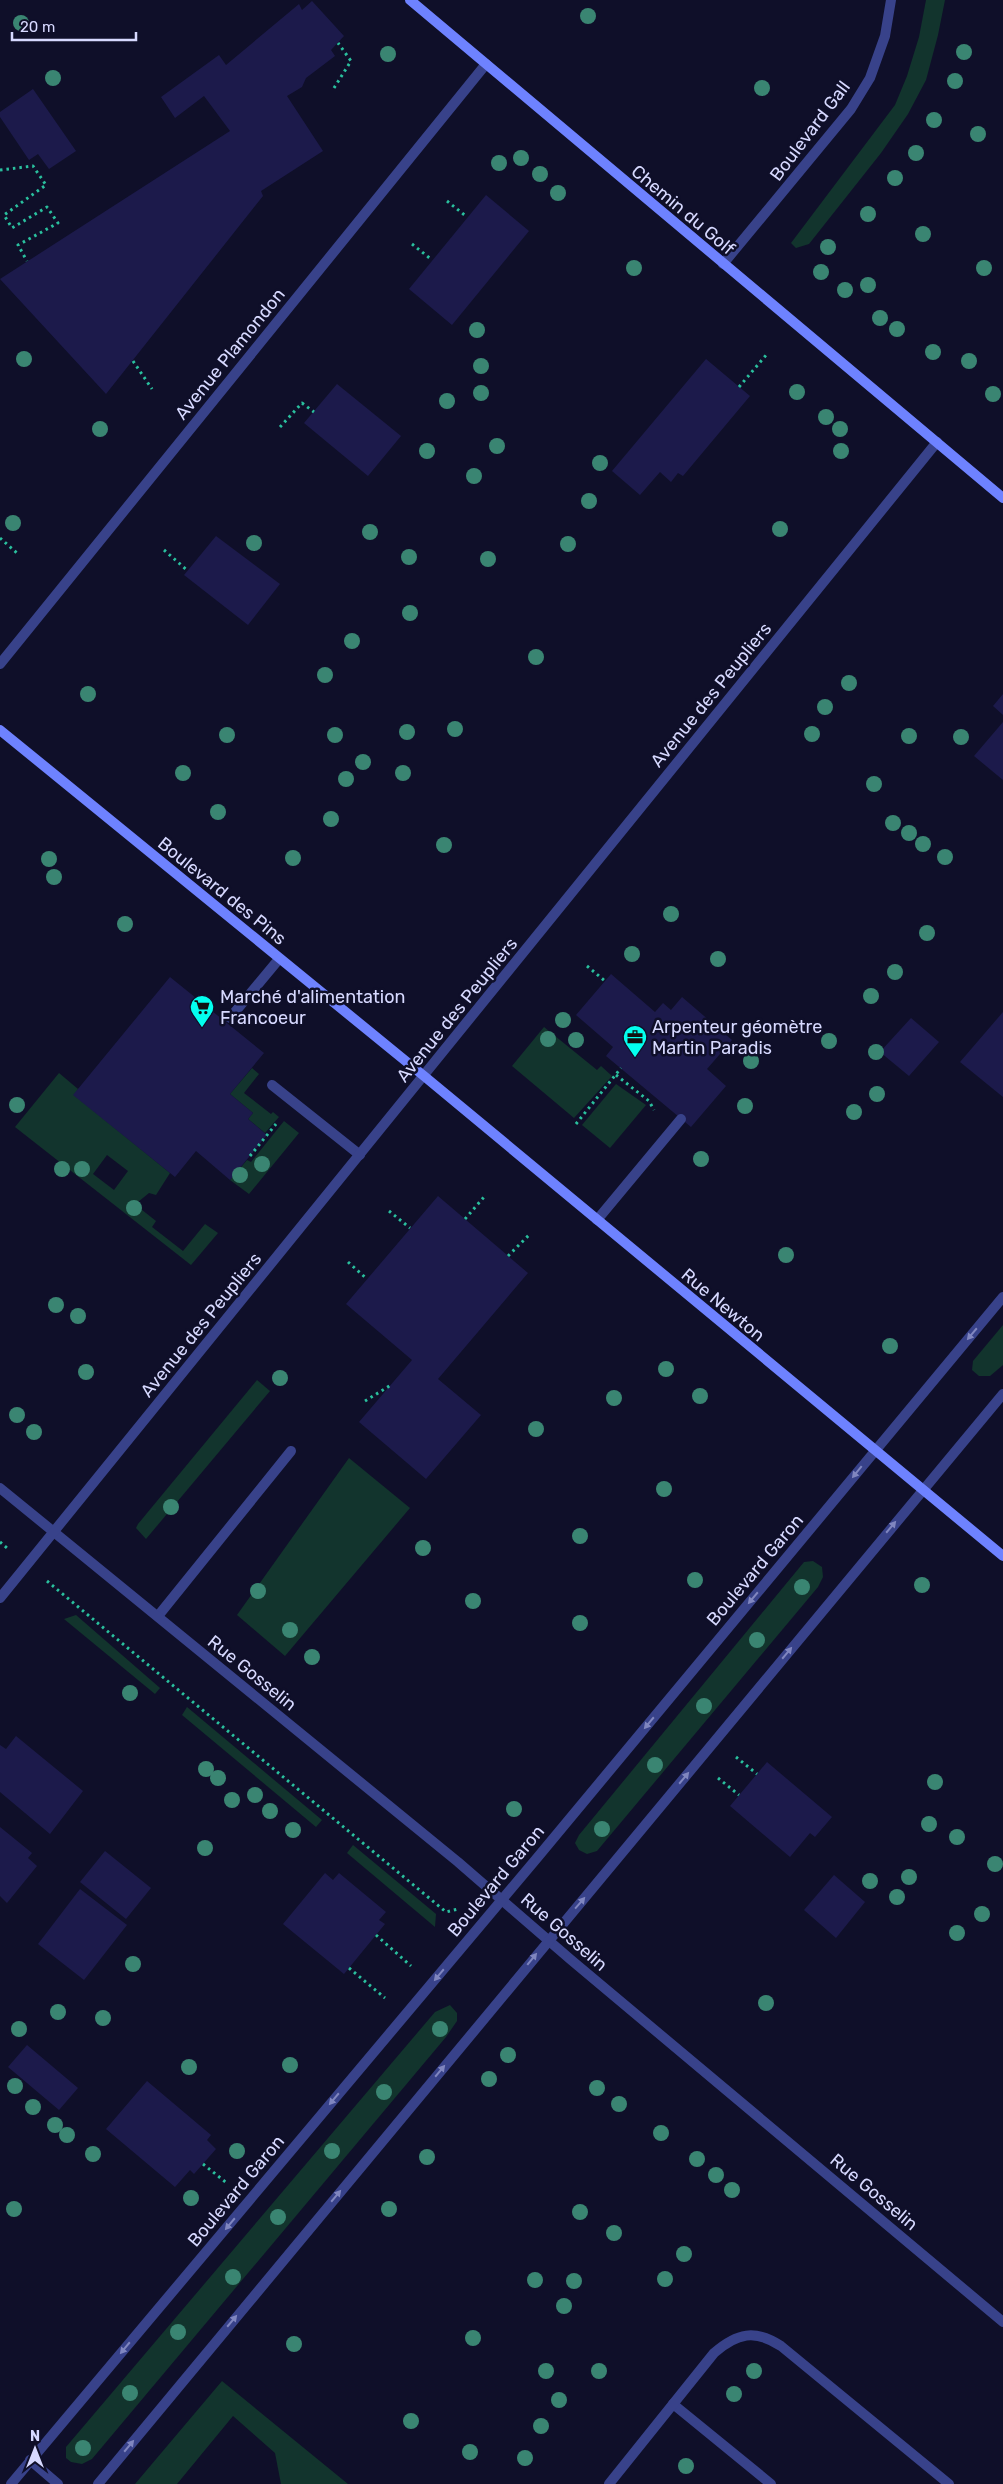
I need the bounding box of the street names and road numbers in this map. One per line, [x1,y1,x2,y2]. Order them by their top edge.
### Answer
street label: Boulevard Gall [765,77,855,185]
street label: Chemin du Golf [627,160,739,260]
street label: Avenue Plamondon [170,284,290,424]
street label: Avenue des Peupliers [646,618,776,772]
street label: Boulevard des Pins [153,832,291,950]
street label: Avenue des Peupliers [392,933,522,1087]
street label: Avenue des Peupliers [136,1248,266,1402]
street label: Rue Newton [677,1264,769,1346]
street label: Boulevard Garon [702,1510,808,1630]
street label: Rue Gosselin [203,1631,301,1715]
street label: Boulevard Garon [443,1821,549,1941]
street label: Rue Gosselin [516,1888,612,1976]
street label: Boulevard Garon [183,2131,289,2251]
street label: Rue Gosselin [826,2149,922,2235]

